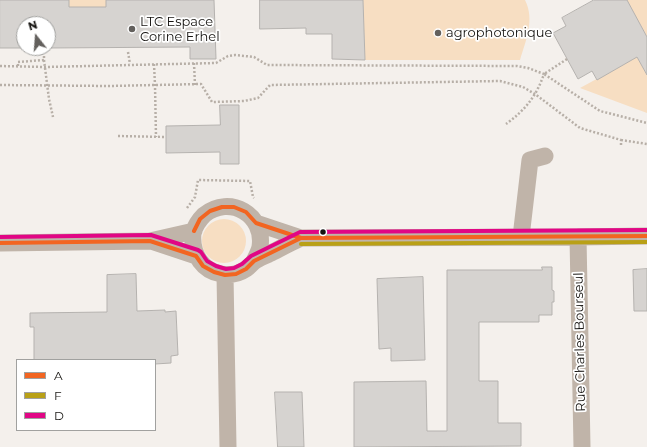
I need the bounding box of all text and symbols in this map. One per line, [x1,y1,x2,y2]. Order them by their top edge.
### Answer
place label: LTC Espace Corine Erhel [140,14,220,45]
north arrow [16,16,56,56]
text: N [26,17,39,33]
marker: LTC Espace Corine Erhel [127,24,137,34]
place label: agrophotonique [446,25,552,41]
marker: agrophotonique [433,28,443,38]
unlabelled marker [318,227,328,237]
street label: Rue Charles Bourseul [571,272,589,412]
legend [16,359,156,431]
text: A [54,368,63,383]
text: F [54,388,62,403]
text: D [54,408,64,423]

